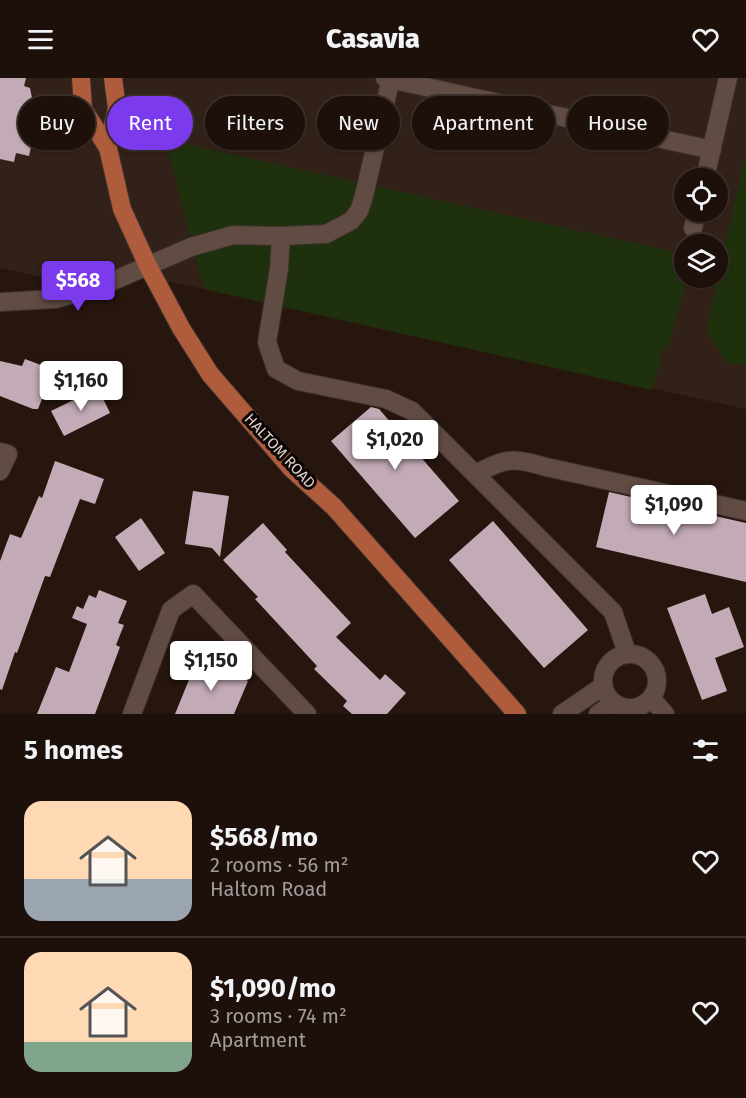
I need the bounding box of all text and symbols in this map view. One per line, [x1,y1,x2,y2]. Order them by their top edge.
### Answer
icon: menu [24,23,57,56]
text: Casavia [326,23,420,55]
icon: heart [689,23,722,56]
chip: Buy [18,96,95,150]
chip: Rent [107,96,193,150]
chip: Filters [205,96,305,150]
chip: New [317,96,400,150]
chip: Apartment [412,96,555,150]
chip: House [567,96,669,150]
map controls [674,168,728,288]
button: locate [674,168,728,222]
button: layers [674,234,728,288]
pin: $568 [42,261,114,312]
text: $568 [56,268,100,292]
pin: $1,160 [32,361,130,412]
text: $1,160 [54,368,108,392]
street label: HALTOM ROAD [241,410,319,492]
pin: $1,020 [346,420,444,471]
text: $1,020 [366,427,424,451]
pin: $1,090 [625,485,723,536]
text: $1,090 [645,492,703,516]
pin: $1,150 [162,641,260,692]
text: $1,150 [184,648,238,672]
icon: filters [689,734,722,767]
text: 5 homes [24,735,123,766]
text: $568/mo [210,822,318,853]
icon: home [72,825,144,897]
icon: heart [689,845,722,878]
text: 2 rooms · 56 m² [210,853,349,877]
text: Haltom Road [210,877,327,901]
text: $1,090/mo [210,973,336,1004]
icon: home [72,976,144,1048]
icon: heart [689,996,722,1029]
text: 3 rooms · 74 m² [210,1004,347,1028]
text: Apartment [210,1028,306,1052]

